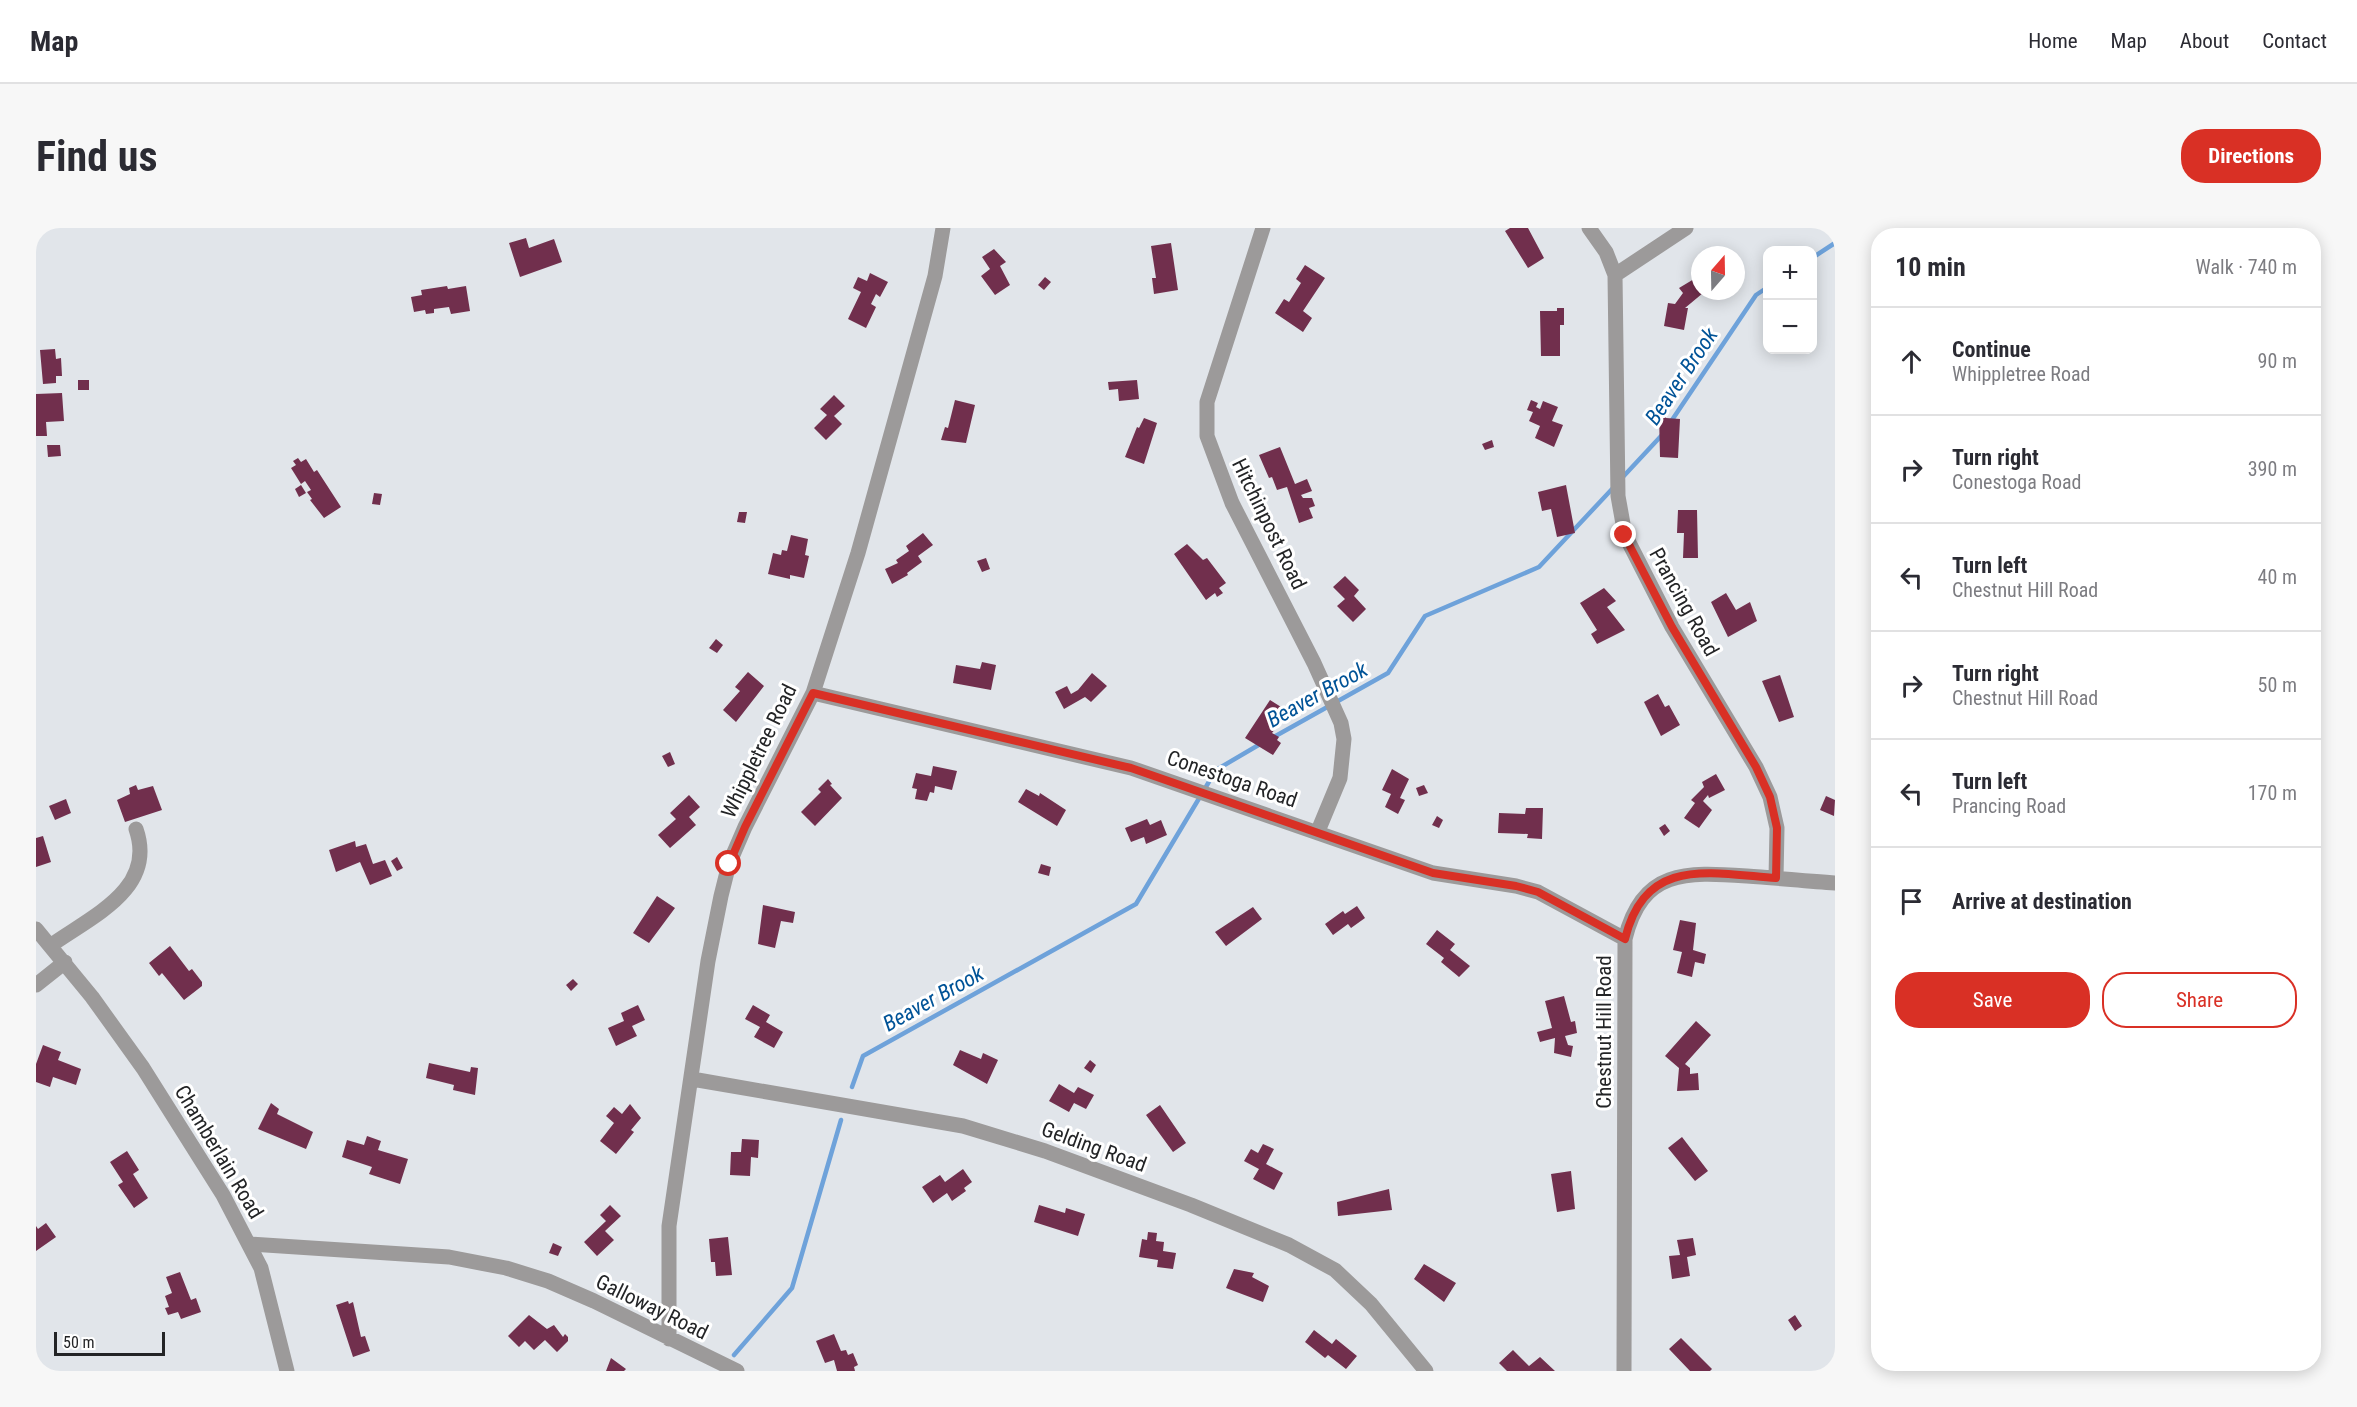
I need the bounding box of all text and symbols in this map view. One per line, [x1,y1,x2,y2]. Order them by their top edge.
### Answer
text: Map [30,25,78,58]
text: Home [2028,29,2078,53]
text: Map [2111,29,2147,53]
text: About [2180,29,2229,53]
text: Contact [2262,29,2327,53]
button: Directions [2181,129,2321,183]
text: Find us [36,132,157,181]
north arrow [1691,246,1745,300]
map controls [1763,246,1817,354]
button: + [1763,246,1817,300]
text: 10 min [1895,252,1966,282]
text: Walk · 740 m [2196,255,2297,279]
button: − [1763,300,1817,354]
water label: Beaver Brook [1640,323,1723,429]
text: Continue [1952,337,2031,362]
icon: ahead [1895,345,1928,378]
text: 90 m [2258,349,2297,373]
text: Whippletree Road [1952,362,2091,386]
text: Turn right [1952,445,2039,470]
icon: right [1895,453,1928,486]
street label: Hitchinpost Road [1227,455,1311,593]
text: 390 m [2248,457,2297,481]
text: Conestoga Road [1952,470,2082,494]
route end [1610,521,1636,547]
street label: Prancing Road [1644,544,1724,660]
text: Turn left [1952,553,2027,578]
icon: left [1895,561,1928,594]
text: 40 m [2258,565,2297,589]
text: Chestnut Hill Road [1952,578,2098,602]
water label: Beaver Brook [1263,656,1372,732]
text: Turn right [1952,661,2039,686]
icon: right [1895,669,1928,702]
text: 50 m [2258,673,2297,697]
street label: Whippletree Road [716,680,802,822]
text: Chestnut Hill Road [1952,686,2098,710]
street label: Conestoga Road [1164,746,1300,812]
text: Turn left [1952,769,2027,794]
icon: left [1895,777,1928,810]
text: 170 m [2248,781,2297,805]
text: Prancing Road [1952,794,2066,818]
route start [715,850,741,876]
icon: arrive [1895,885,1928,918]
text: Arrive at destination [1952,889,2132,914]
street label: Chestnut Hill Road [1592,955,1616,1109]
water label: Beaver Brook [879,960,988,1036]
button: Save [1895,972,2090,1028]
button: Share [2102,972,2297,1028]
street label: Chamberlain Road [170,1081,268,1223]
street label: Gelding Road [1038,1117,1150,1177]
street label: Galloway Road [592,1269,712,1345]
scale bar [54,1329,165,1356]
text: 50 m [63,1333,95,1352]

